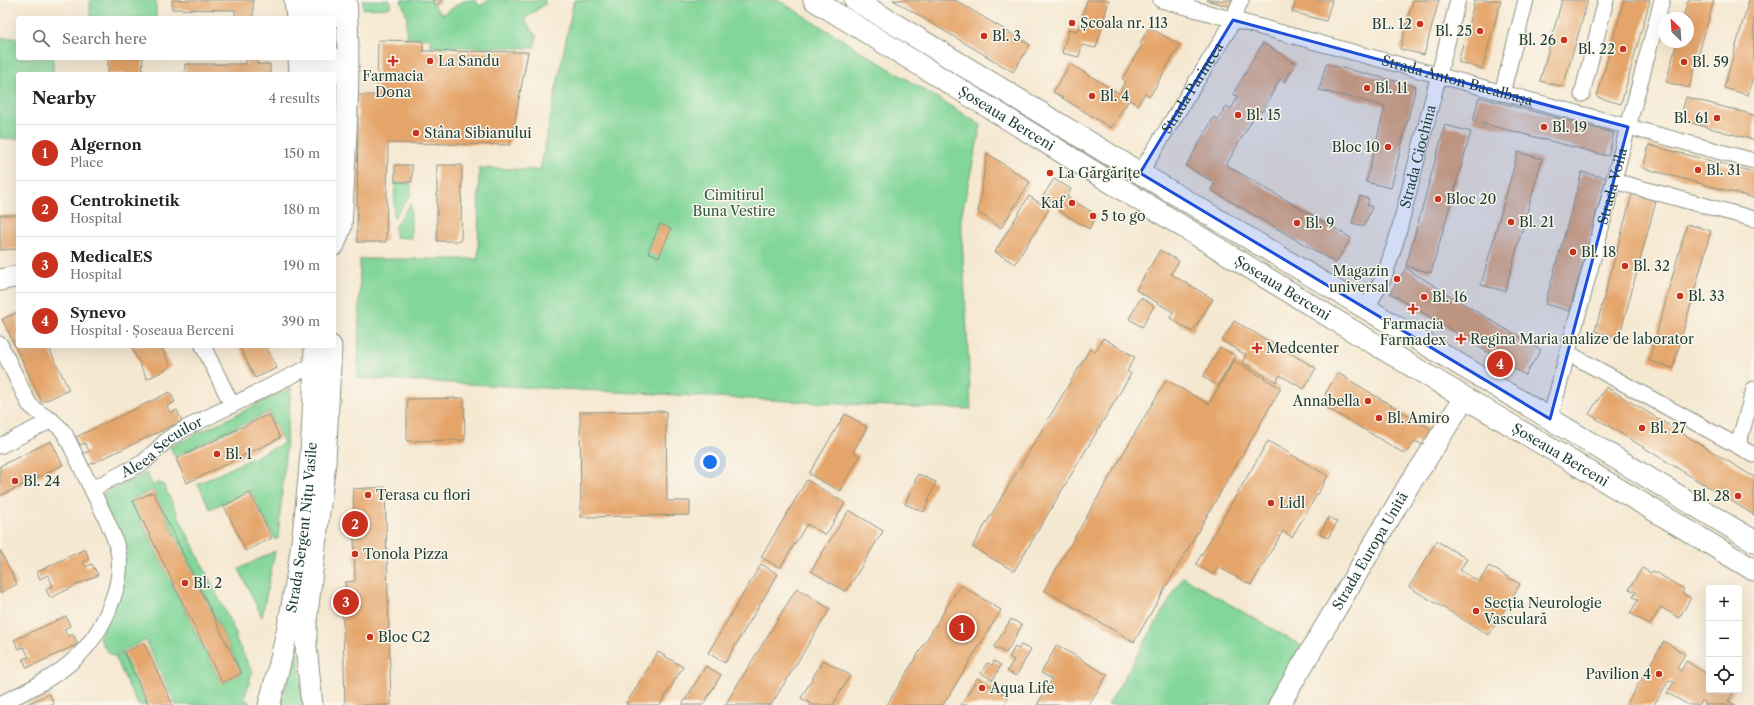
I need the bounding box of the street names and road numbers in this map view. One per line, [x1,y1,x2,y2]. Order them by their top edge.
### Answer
street label: Strada Parincea [1157,38,1228,137]
street label: Strada Anton Bacalbașa [1380,51,1536,110]
street label: Șoseaua Berceni [955,82,1058,155]
street label: Strada Ciochina [1396,102,1440,210]
street label: Strada Voila [1593,145,1631,227]
street label: Șoseaua Berceni [1231,252,1334,324]
street label: Aleea Secuilor [117,412,206,482]
street label: Șoseaua Berceni [1509,419,1612,490]
street label: Strada Sergent Nițu Vasile [282,441,321,614]
street label: Strada Europa Unită [1328,488,1412,613]

